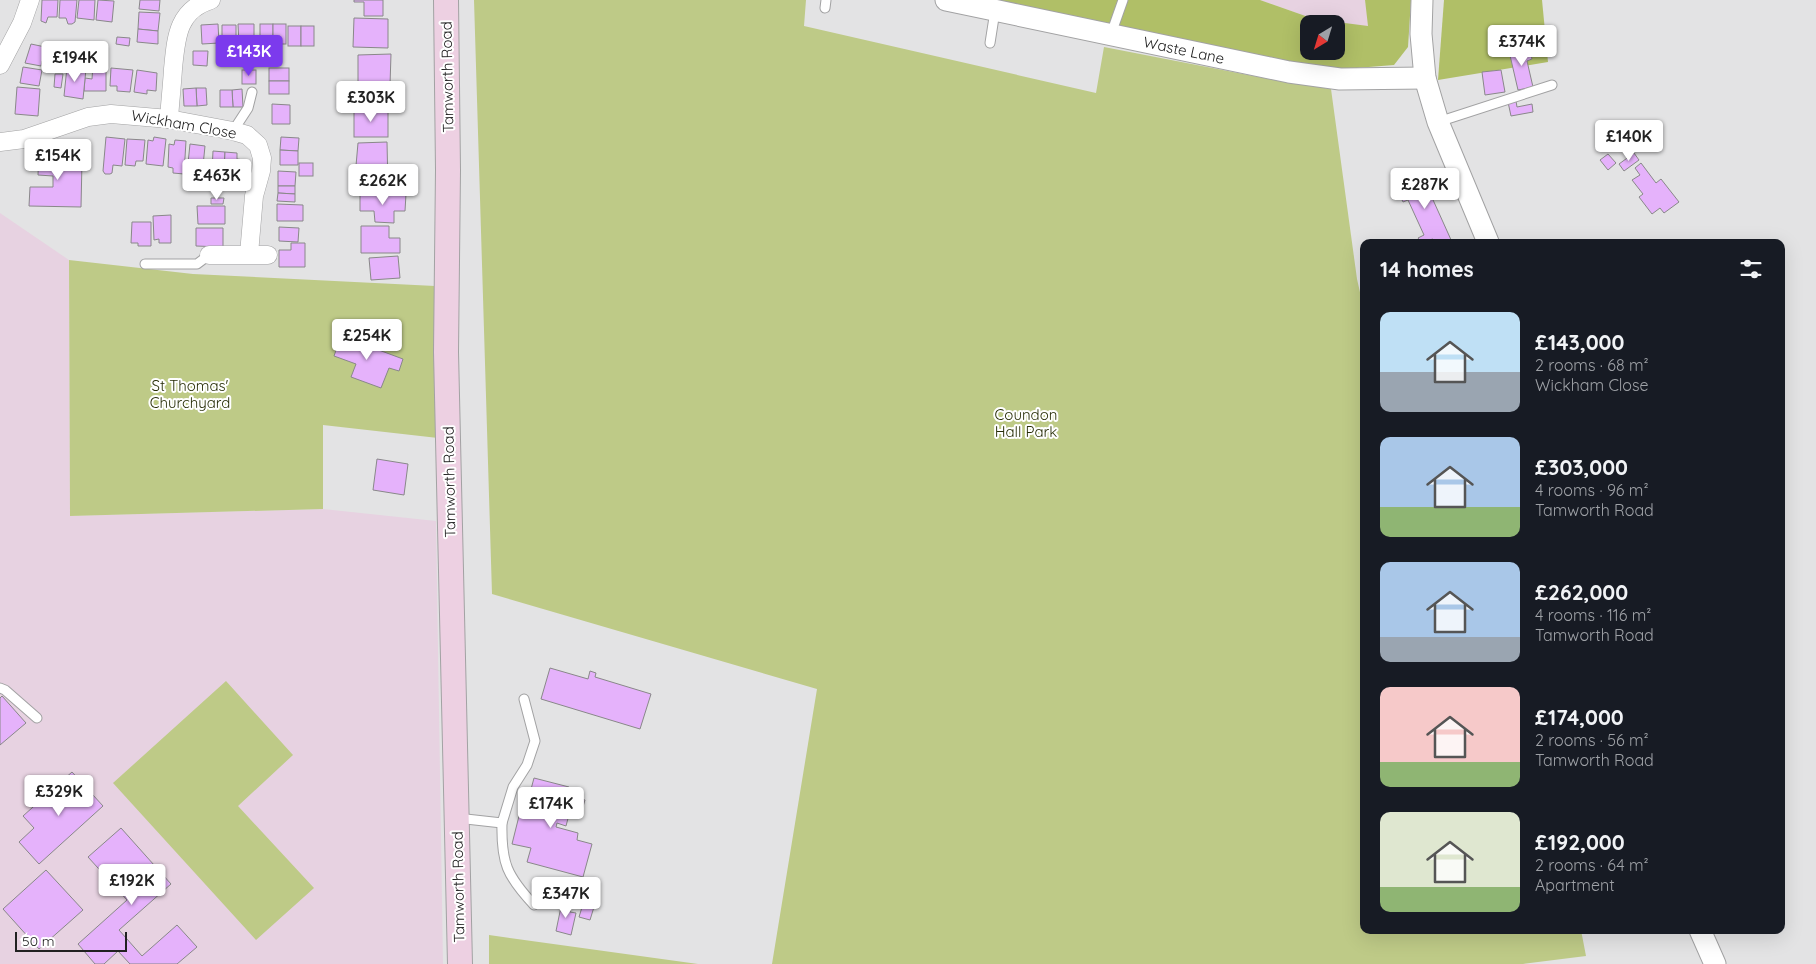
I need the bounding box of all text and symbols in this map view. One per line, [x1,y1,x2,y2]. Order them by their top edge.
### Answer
north arrow [1300,15,1345,60]
map controls [1300,15,1345,60]
street label: Tamworth Road [437,21,457,133]
pin: £374K [1487,24,1557,67]
text: £374K [1499,31,1545,51]
street label: Waste Lane [1142,32,1226,68]
pin: £143K [214,34,284,77]
pin: £194K [40,41,110,83]
text: £143K [227,41,271,61]
text: £194K [52,47,98,67]
pin: £303K [336,80,406,123]
text: £303K [347,87,395,107]
street label: Wickham Close [130,105,238,143]
pin: £140K [1594,120,1664,162]
text: £140K [1606,126,1652,146]
pin: £154K [23,138,93,181]
text: £154K [35,145,81,165]
pin: £463K [182,158,252,201]
pin: £262K [348,164,418,206]
text: £463K [193,165,241,185]
pin: £287K [1390,168,1460,210]
text: £262K [359,170,407,190]
text: £287K [1401,174,1449,194]
icon: filters [1737,255,1765,283]
text: 14 homes [1380,256,1474,282]
pin: £254K [332,318,402,361]
text: £254K [343,325,391,345]
text: £143,000 [1535,329,1624,355]
icon: home [1420,332,1480,392]
text: 2 rooms · 68 m² [1535,355,1649,375]
text: Wickham Close [1535,375,1649,395]
park label: St Thomas' Churchyard [150,376,230,412]
park label: Coundon Hall Park [995,405,1057,441]
street label: Tamworth Road [439,426,459,538]
text: £303,000 [1535,454,1628,480]
icon: home [1420,457,1480,517]
text: 4 rooms · 96 m² [1535,480,1648,500]
text: Tamworth Road [1535,500,1654,520]
text: £262,000 [1535,579,1628,605]
icon: home [1420,582,1480,642]
text: 4 rooms · 116 m² [1535,605,1651,625]
text: Tamworth Road [1535,625,1654,645]
text: £174,000 [1535,704,1624,730]
icon: home [1420,707,1480,767]
text: 2 rooms · 56 m² [1535,730,1649,750]
text: Tamworth Road [1535,750,1654,770]
pin: £329K [24,774,94,817]
text: £329K [35,781,83,801]
pin: £174K [516,786,586,829]
text: £174K [529,793,573,813]
text: £192,000 [1535,829,1625,855]
street label: Tamworth Road [448,831,468,943]
icon: home [1420,832,1480,892]
text: 2 rooms · 64 m² [1535,855,1649,875]
pin: £192K [97,864,167,906]
text: £192K [110,870,154,890]
text: Apartment [1535,875,1615,895]
pin: £347K [531,876,601,919]
text: £347K [543,883,589,903]
scale bar [15,929,128,952]
text: 50 m [22,932,55,950]

